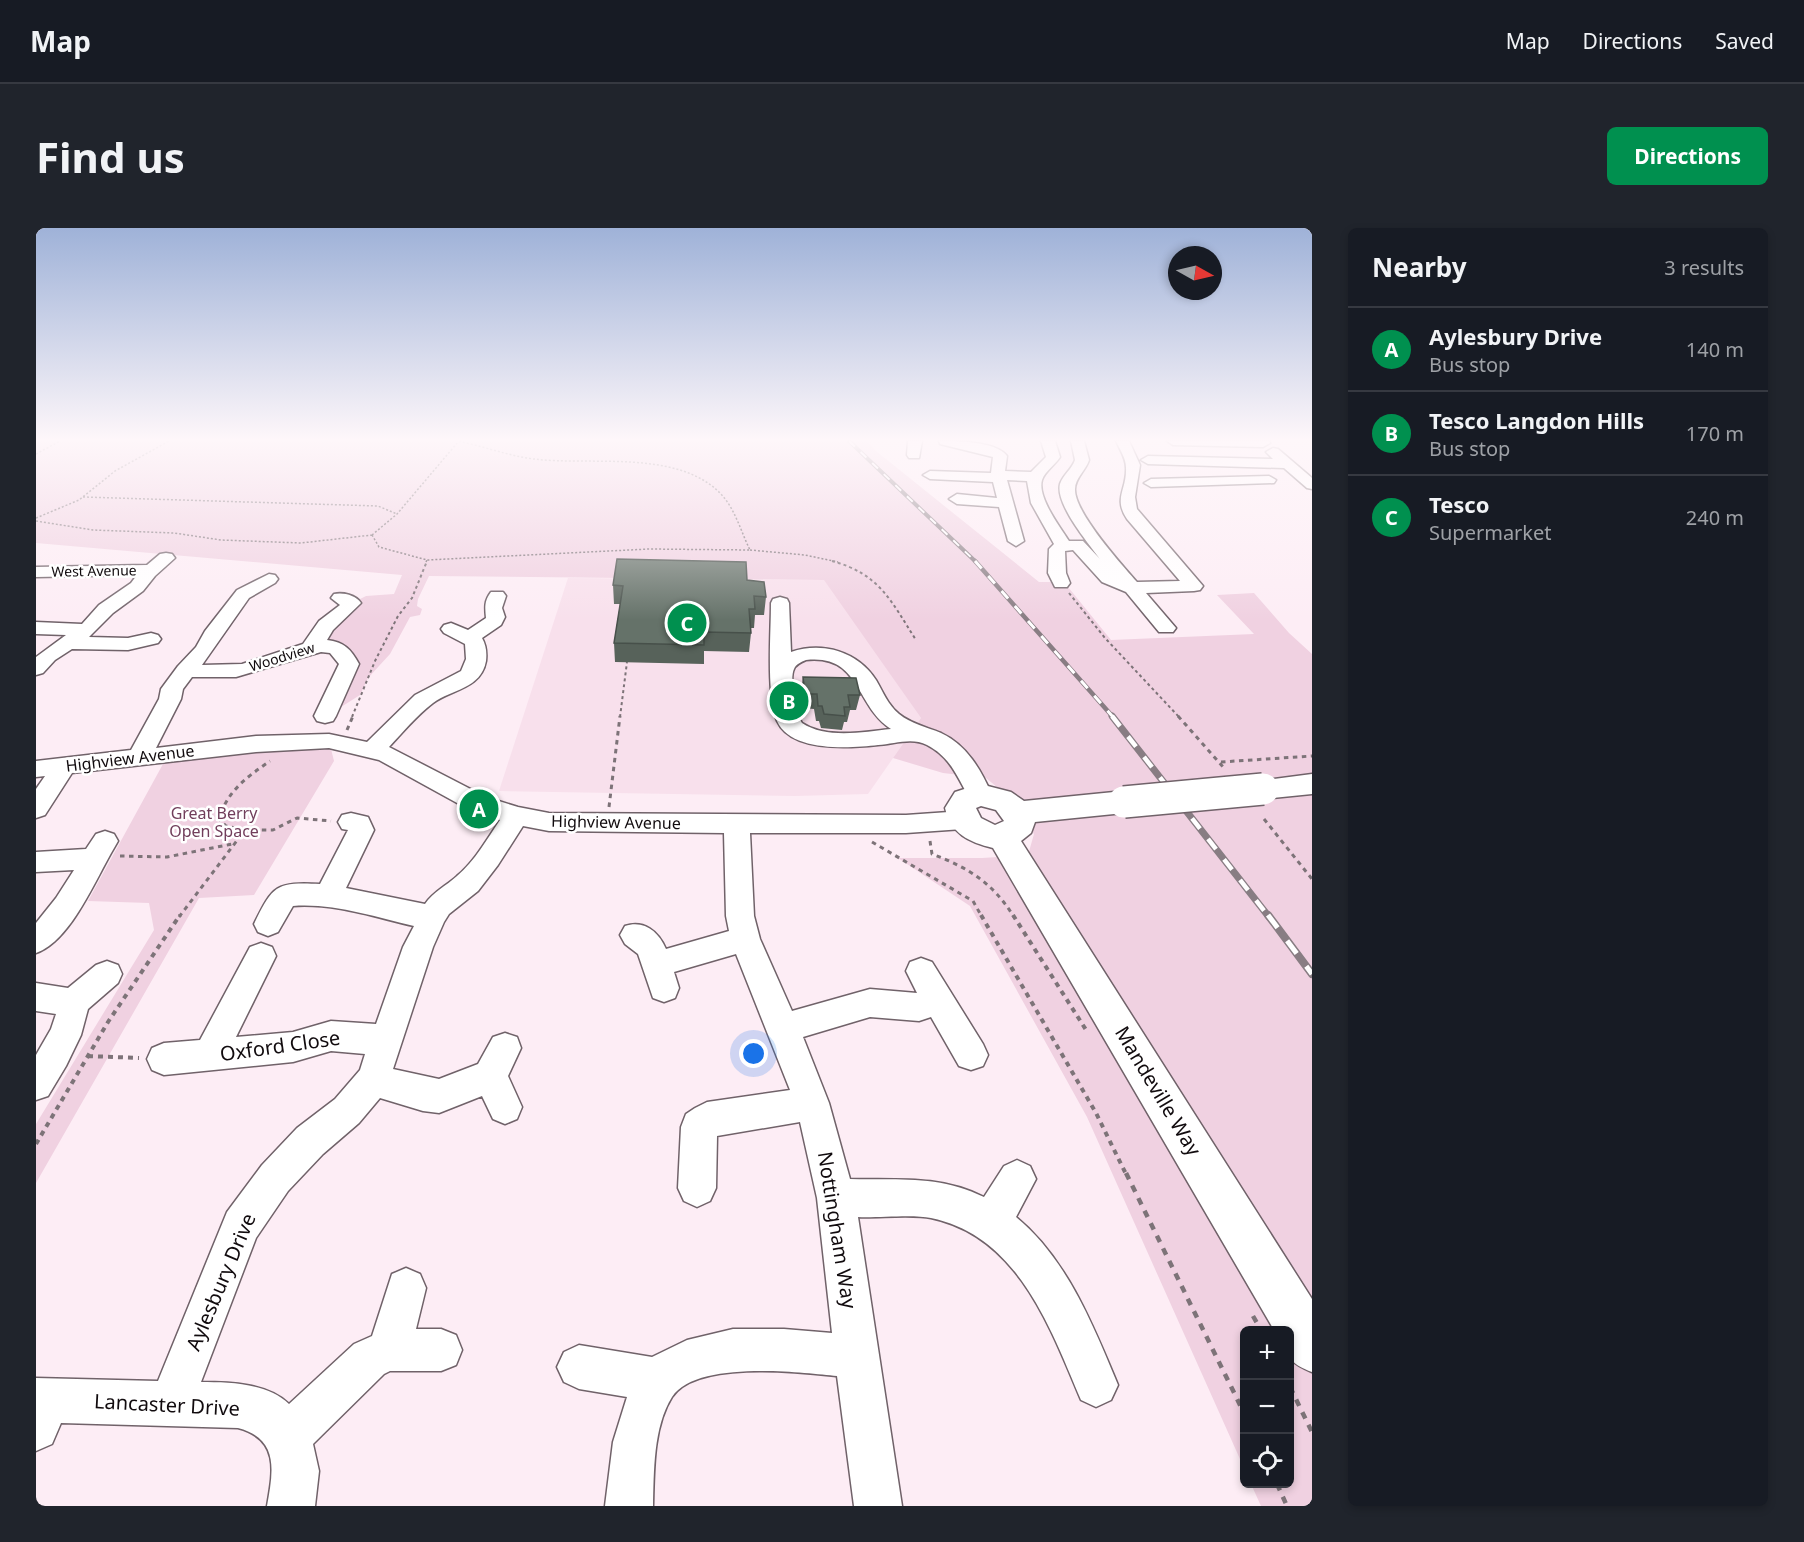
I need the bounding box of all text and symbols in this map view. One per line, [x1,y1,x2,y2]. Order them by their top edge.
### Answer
text: Map [30,22,91,60]
text: Map [1506,27,1550,55]
text: Directions [1583,27,1682,55]
text: Saved [1715,27,1774,55]
button: Directions [1607,127,1768,185]
text: Find us [36,128,185,185]
north arrow [1168,246,1222,300]
text: Nearby [1372,249,1467,285]
text: 3 results [1664,254,1744,281]
text: Aylesbury Drive [1429,321,1602,351]
text: A [1385,336,1398,363]
text: 140 m [1686,336,1744,363]
text: Bus stop [1429,351,1510,378]
text: Tesco Langdon Hills [1429,405,1644,435]
text: B [1385,420,1398,447]
text: 170 m [1686,420,1744,447]
text: Bus stop [1429,435,1510,462]
text: Tesco [1429,489,1489,519]
text: C [1385,504,1398,531]
text: 240 m [1686,504,1744,531]
text: Supermarket [1429,519,1552,546]
street label: West Avenue [51,560,137,581]
pin: C [668,600,706,646]
street label: Woodview [247,638,317,675]
pin: B [770,678,808,724]
street label: Highview Avenue [64,739,196,777]
pin: A [460,786,498,832]
park label: Great Berry Open Space [169,802,259,842]
street label: Highview Avenue [551,810,681,834]
street label: Mandeville Way [1109,1021,1208,1161]
street label: Oxford Close [218,1024,342,1067]
your location [739,1039,768,1068]
street label: Nottingham Way [812,1149,863,1311]
street label: Aylesbury Drive [179,1209,262,1355]
map controls [1240,1326,1294,1488]
button: + [1240,1326,1294,1380]
button: − [1240,1380,1294,1434]
street label: Lancaster Drive [93,1387,241,1422]
button: locate [1240,1434,1294,1488]

